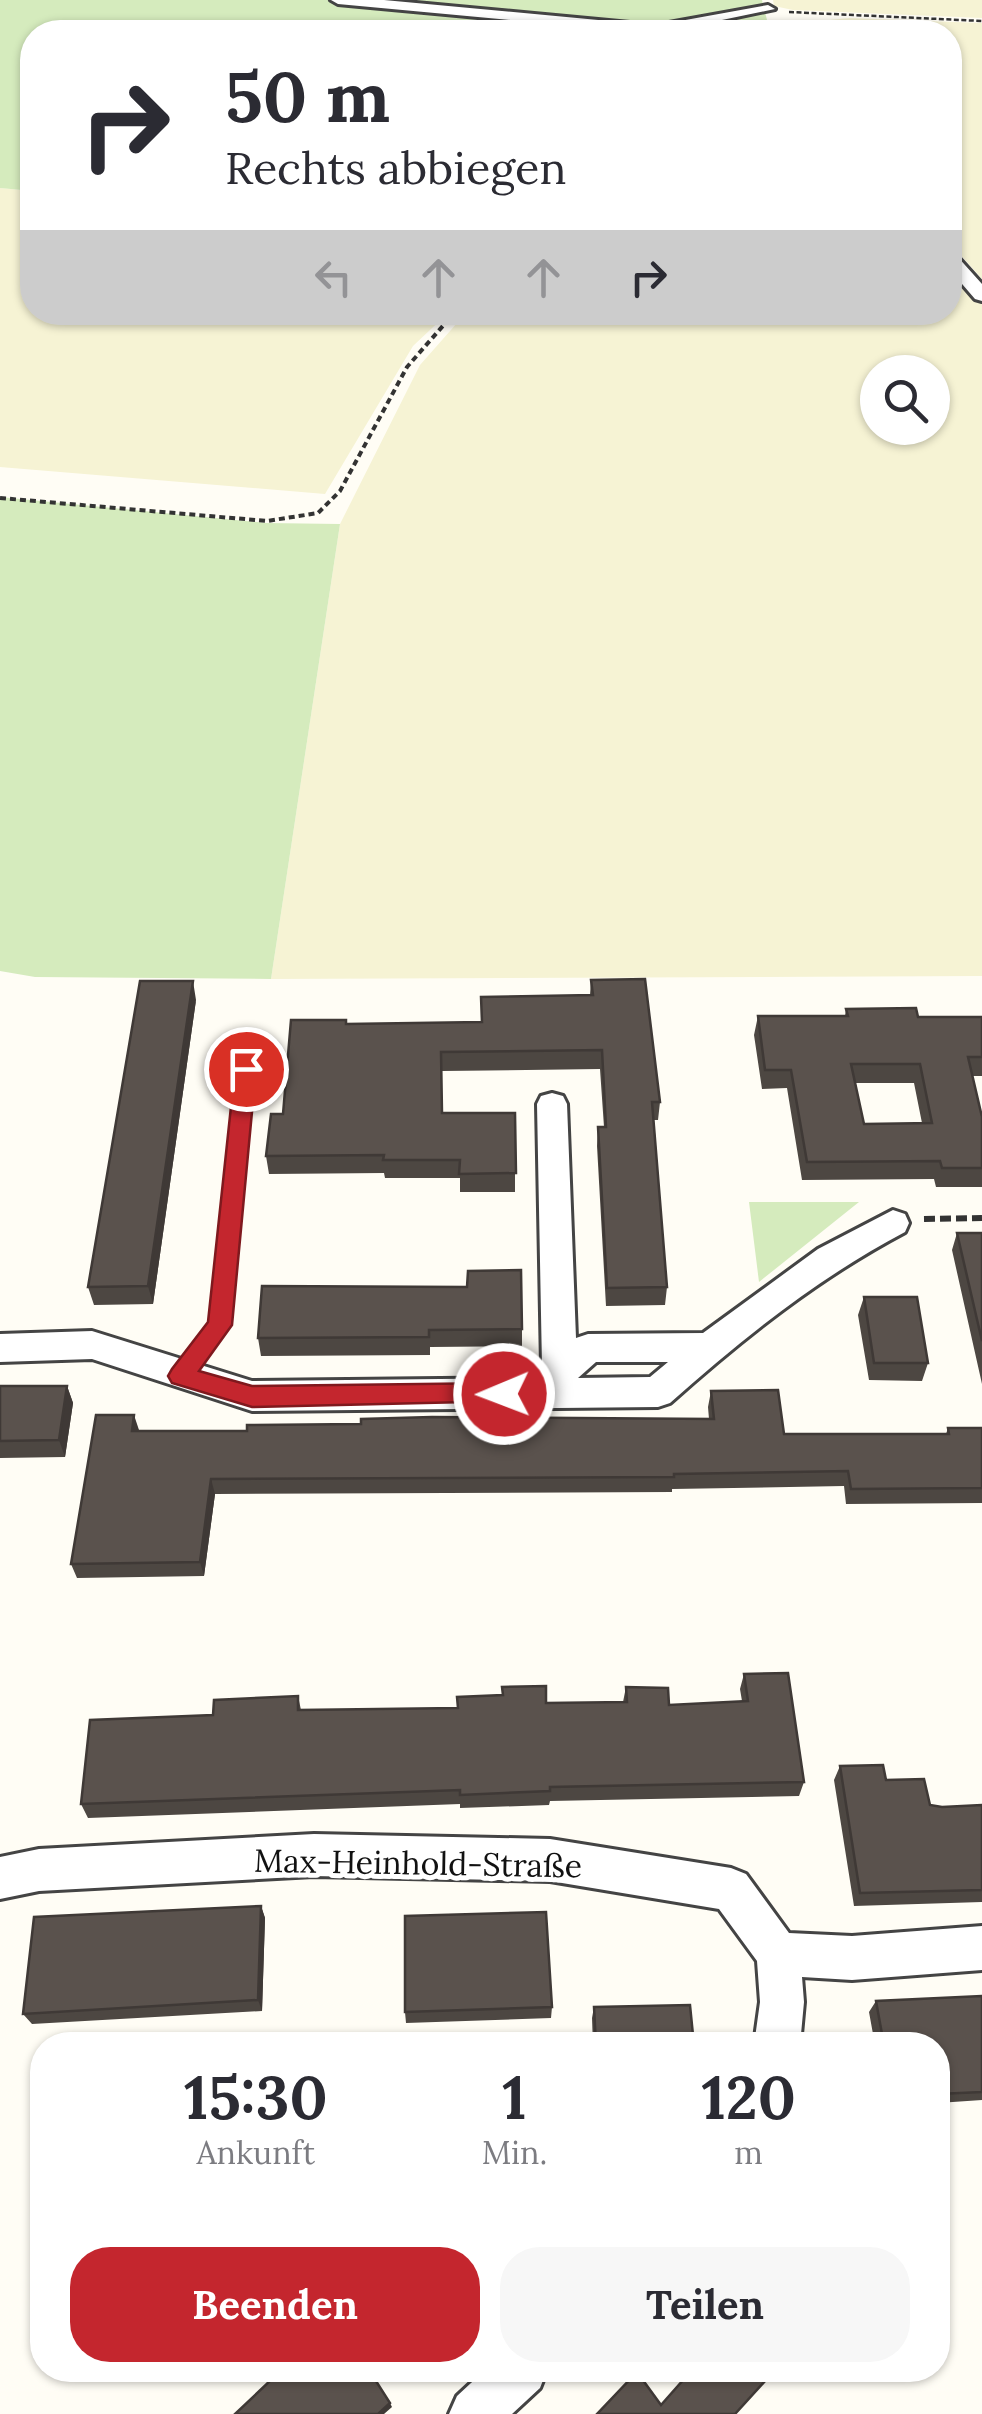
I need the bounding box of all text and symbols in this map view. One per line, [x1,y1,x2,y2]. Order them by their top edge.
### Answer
text: 50 m [225,52,390,141]
icon: right [60,60,190,190]
text: Rechts abbiegen [225,139,567,196]
icon: left [306,250,361,305]
icon: ahead [411,250,466,305]
icon: ahead [516,250,571,305]
icon: right [621,250,676,305]
map controls [860,355,950,445]
button: search [860,355,950,445]
pin [204,1027,289,1112]
icon: arrive [219,1042,274,1097]
position arrow [452,1342,556,1446]
street label: Max-Heinhold-Straße [254,1840,582,1886]
text: 15:30 [184,2059,328,2135]
text: 1 [502,2059,527,2135]
text: 120 [701,2059,796,2135]
text: Ankunft [196,2132,315,2173]
text: Min. [482,2132,547,2173]
text: m [734,2132,763,2173]
button: Beenden [70,2247,480,2362]
button: Teilen [500,2247,910,2362]

